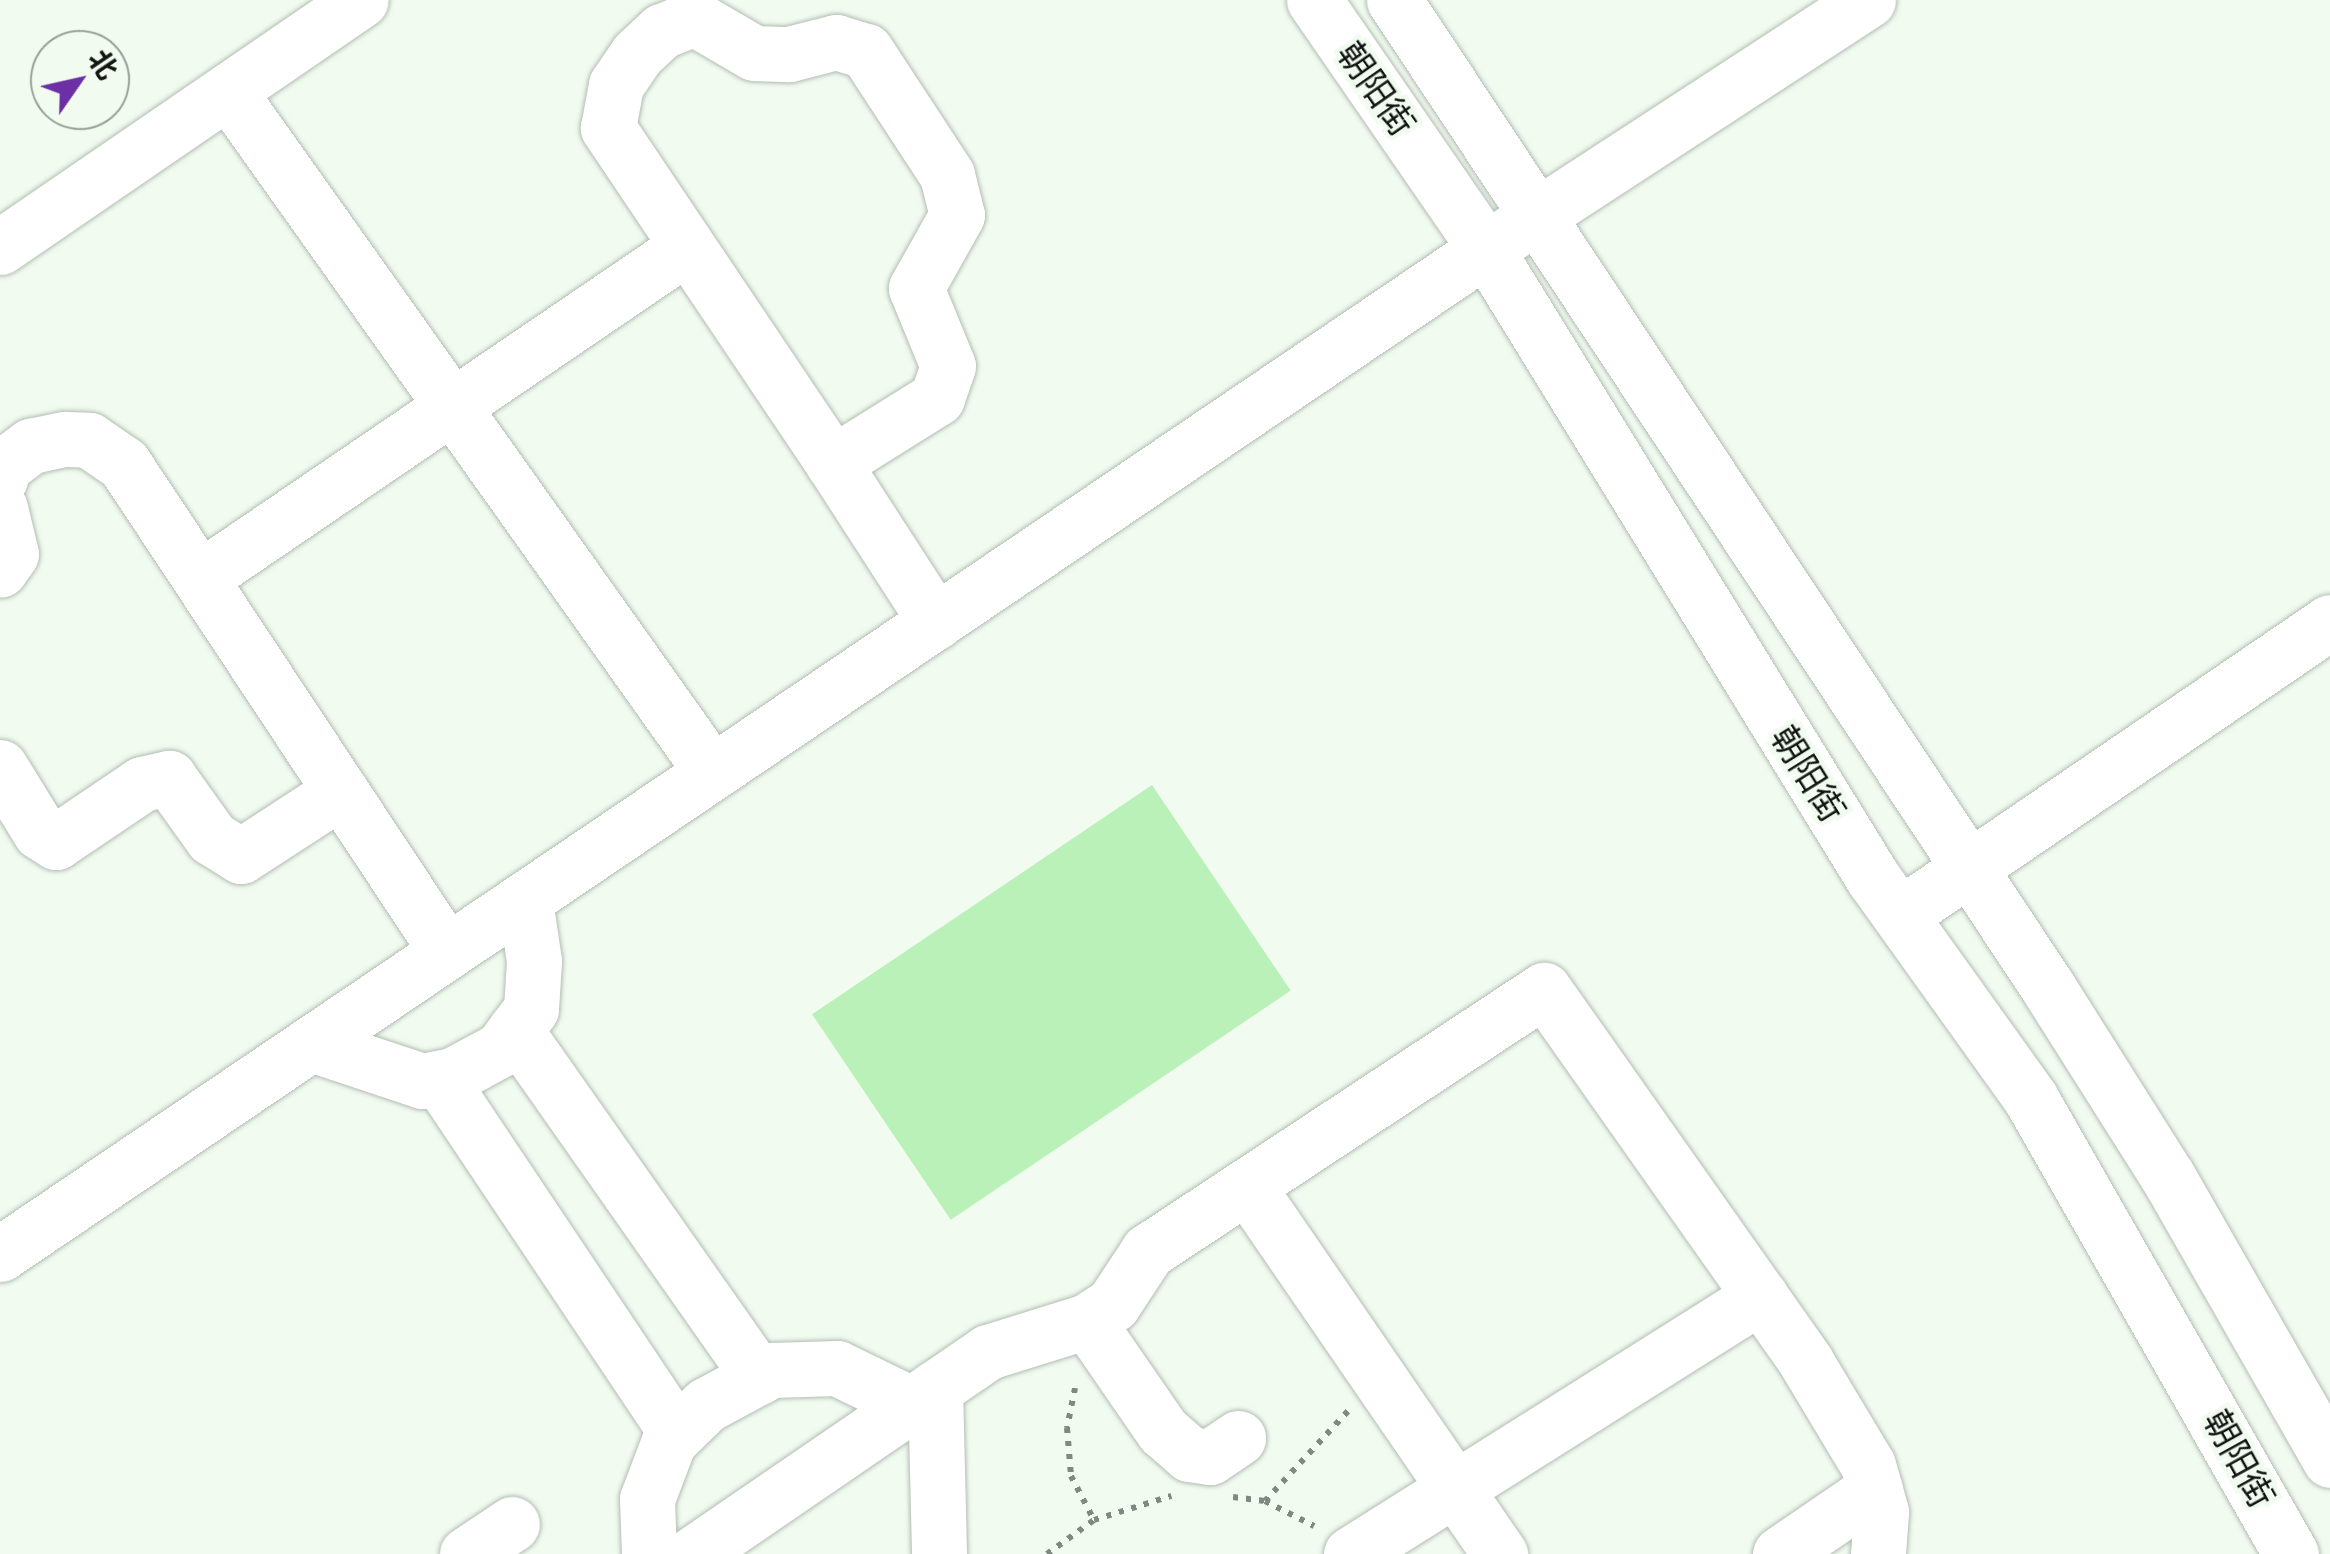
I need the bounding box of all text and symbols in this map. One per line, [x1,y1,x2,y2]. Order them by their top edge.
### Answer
north arrow [30,30,130,130]
street label: 朝阳街 [1329,34,1423,144]
text: 北 [80,42,127,87]
street label: 朝阳街 [1762,718,1854,830]
street label: 朝阳街 [2195,1403,2283,1515]

